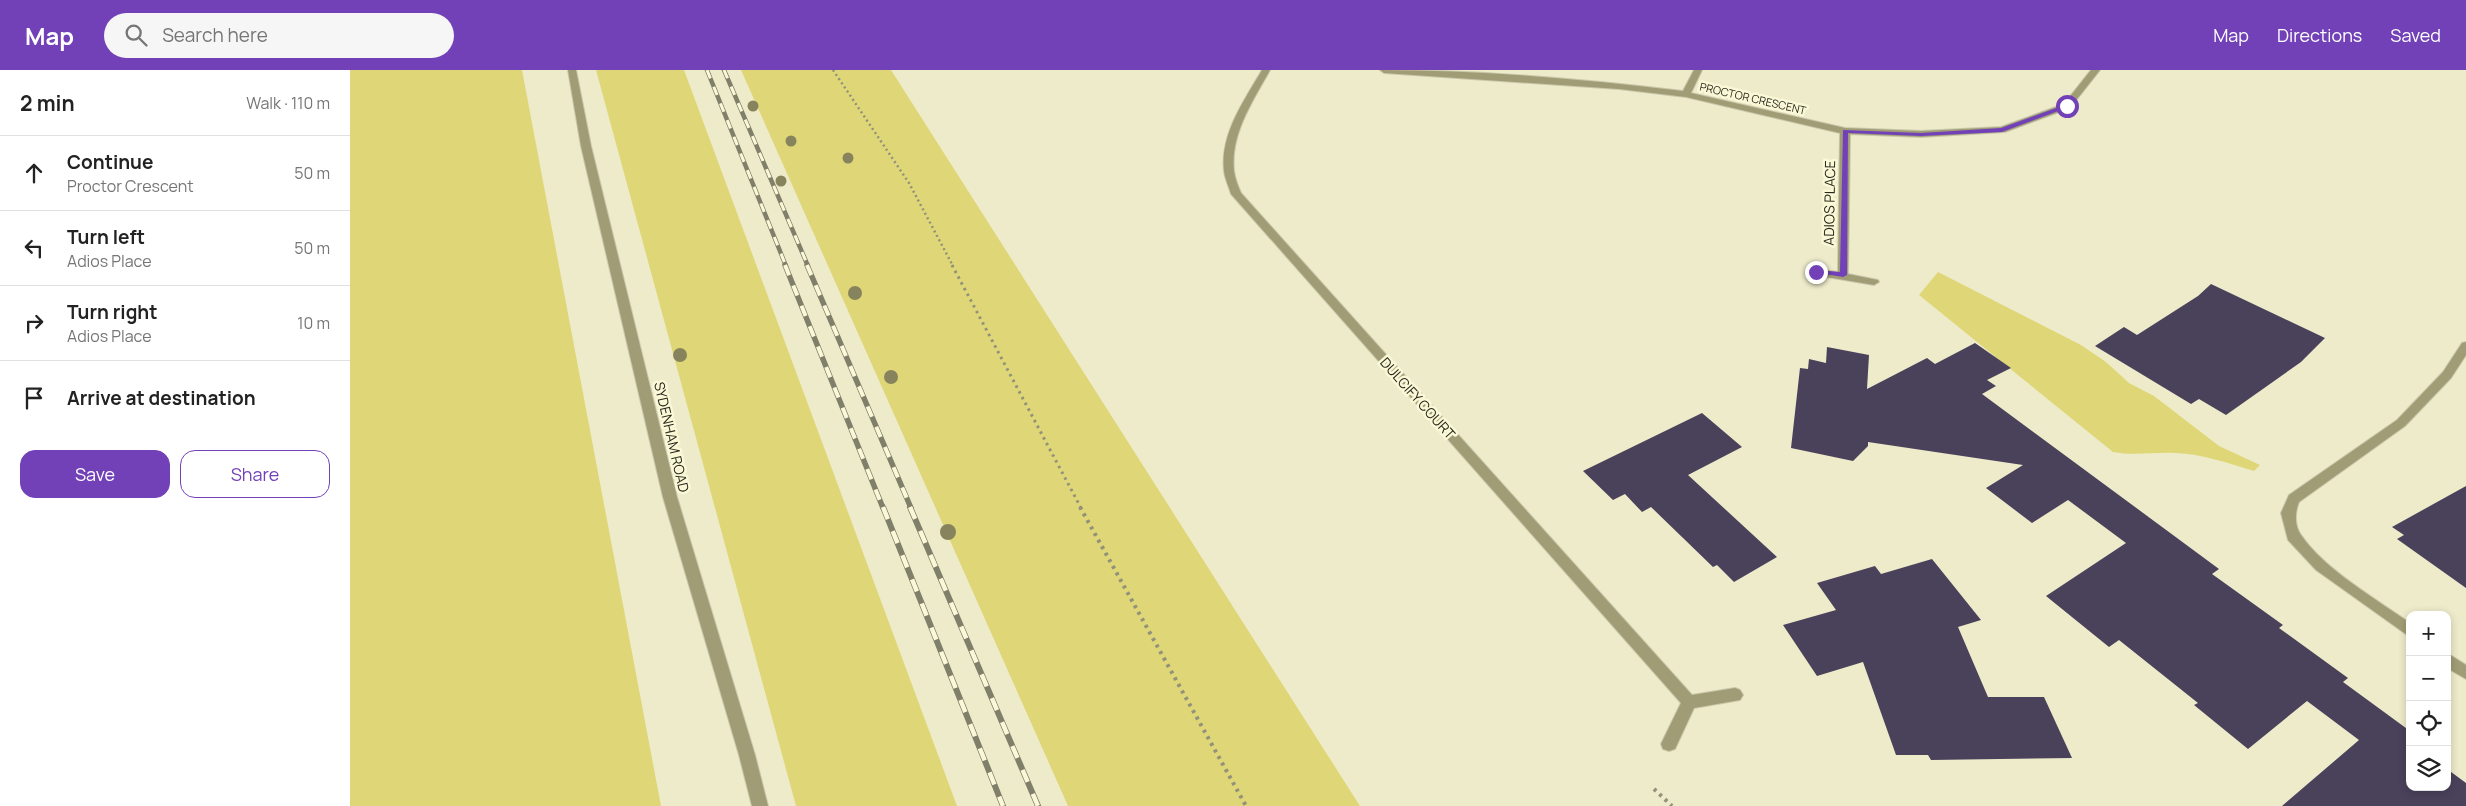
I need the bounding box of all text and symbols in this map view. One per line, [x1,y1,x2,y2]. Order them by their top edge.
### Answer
search box [104,13,454,58]
text: Map [25,19,74,52]
icon: search [122,21,150,49]
text: Search here [162,22,268,48]
text: Map [2213,23,2249,47]
text: Directions [2277,23,2362,47]
text: Saved [2390,23,2441,47]
street label: PROCTOR CRESCENT [1698,78,1808,118]
text: 2 min [20,89,75,117]
text: Walk · 110 m [246,92,330,114]
route start [2056,95,2079,118]
text: Continue [67,149,153,175]
icon: ahead [20,159,48,187]
street label: ADIOS PLACE [1819,160,1839,246]
text: 50 m [294,162,330,184]
text: Proctor Crescent [67,175,194,197]
text: Turn left [67,224,145,250]
icon: left [20,234,48,262]
text: 50 m [294,237,330,259]
text: Adios Place [67,250,152,272]
route end [1805,261,1828,284]
text: Turn right [67,299,157,325]
icon: right [20,309,48,337]
text: 10 m [297,312,330,334]
text: Adios Place [67,325,152,347]
street label: DULCIFY COURT [1376,353,1460,443]
street label: SYDENHAM ROAD [650,380,694,494]
icon: arrive [20,384,48,412]
text: Arrive at destination [67,385,256,411]
button: Save [20,450,170,498]
button: Share [180,450,330,498]
map controls [2406,611,2451,791]
button: + [2406,611,2451,656]
button: − [2406,656,2451,701]
button: locate [2406,701,2451,746]
button: layers [2406,746,2451,791]

